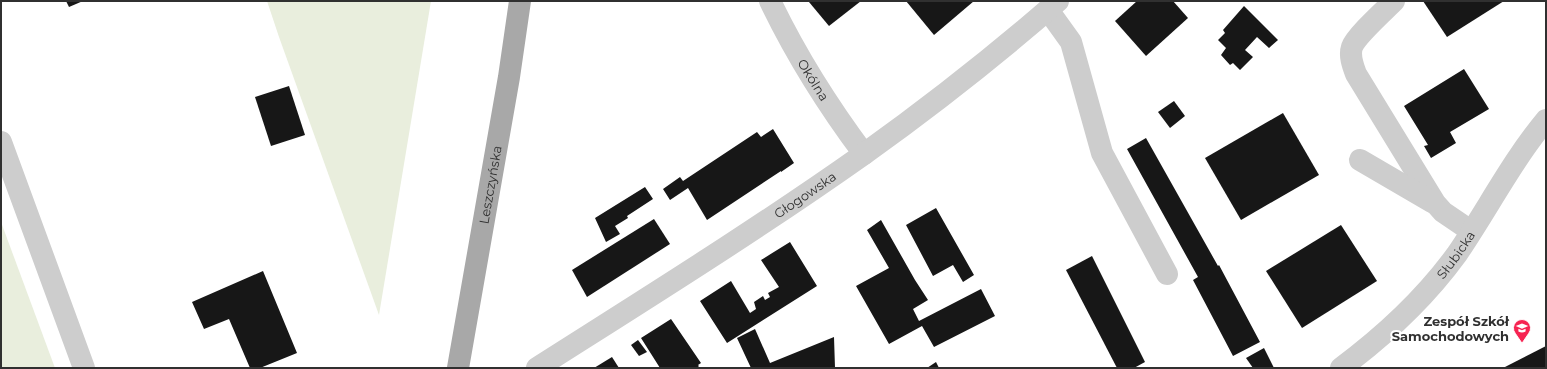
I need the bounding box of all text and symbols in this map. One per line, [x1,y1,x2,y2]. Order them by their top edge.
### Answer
street label: Okólna [794,56,833,104]
street label: Leszczyńska [475,144,505,225]
street label: Głogowska [771,168,839,222]
street label: Słubicka [1433,228,1478,282]
place label: Zespół Szkół Samochodowych [1392,313,1510,344]
school or university icon: Zespół Szkół Samochodowych [1512,318,1532,343]

